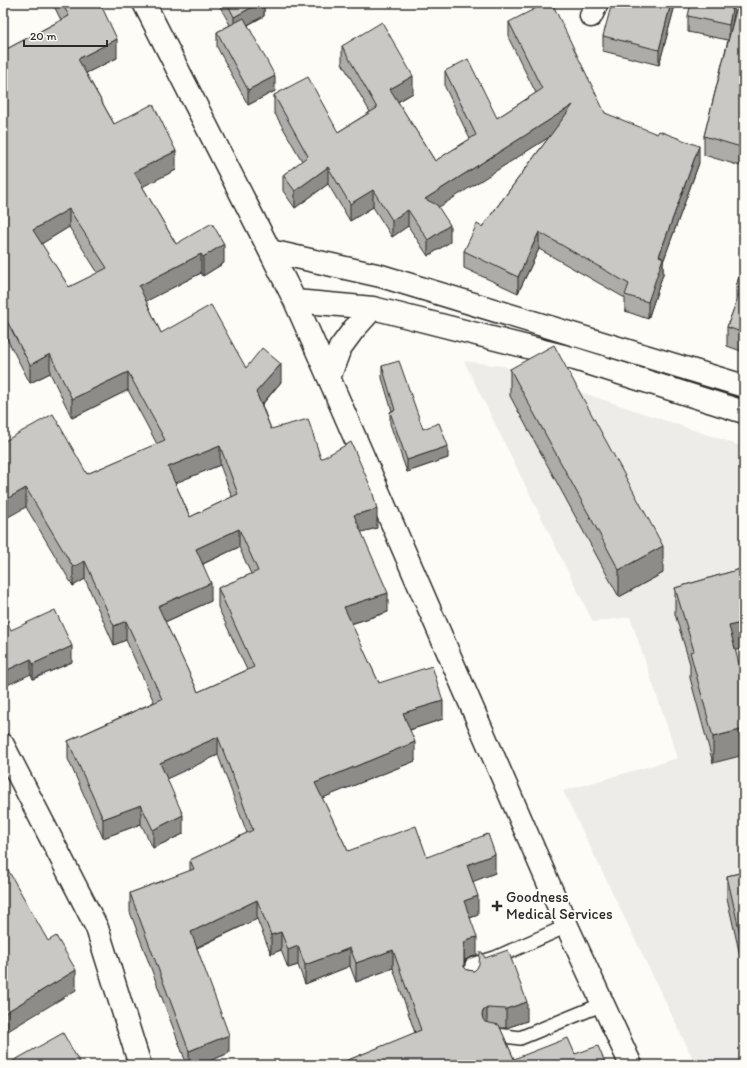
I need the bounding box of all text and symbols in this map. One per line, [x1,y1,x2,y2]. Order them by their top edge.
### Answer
scale bar [24,22,107,48]
text: 20 m [30,29,57,43]
place label: Goodness Medical Services [506,888,613,923]
marker: Goodness Medical Services [491,900,503,912]

